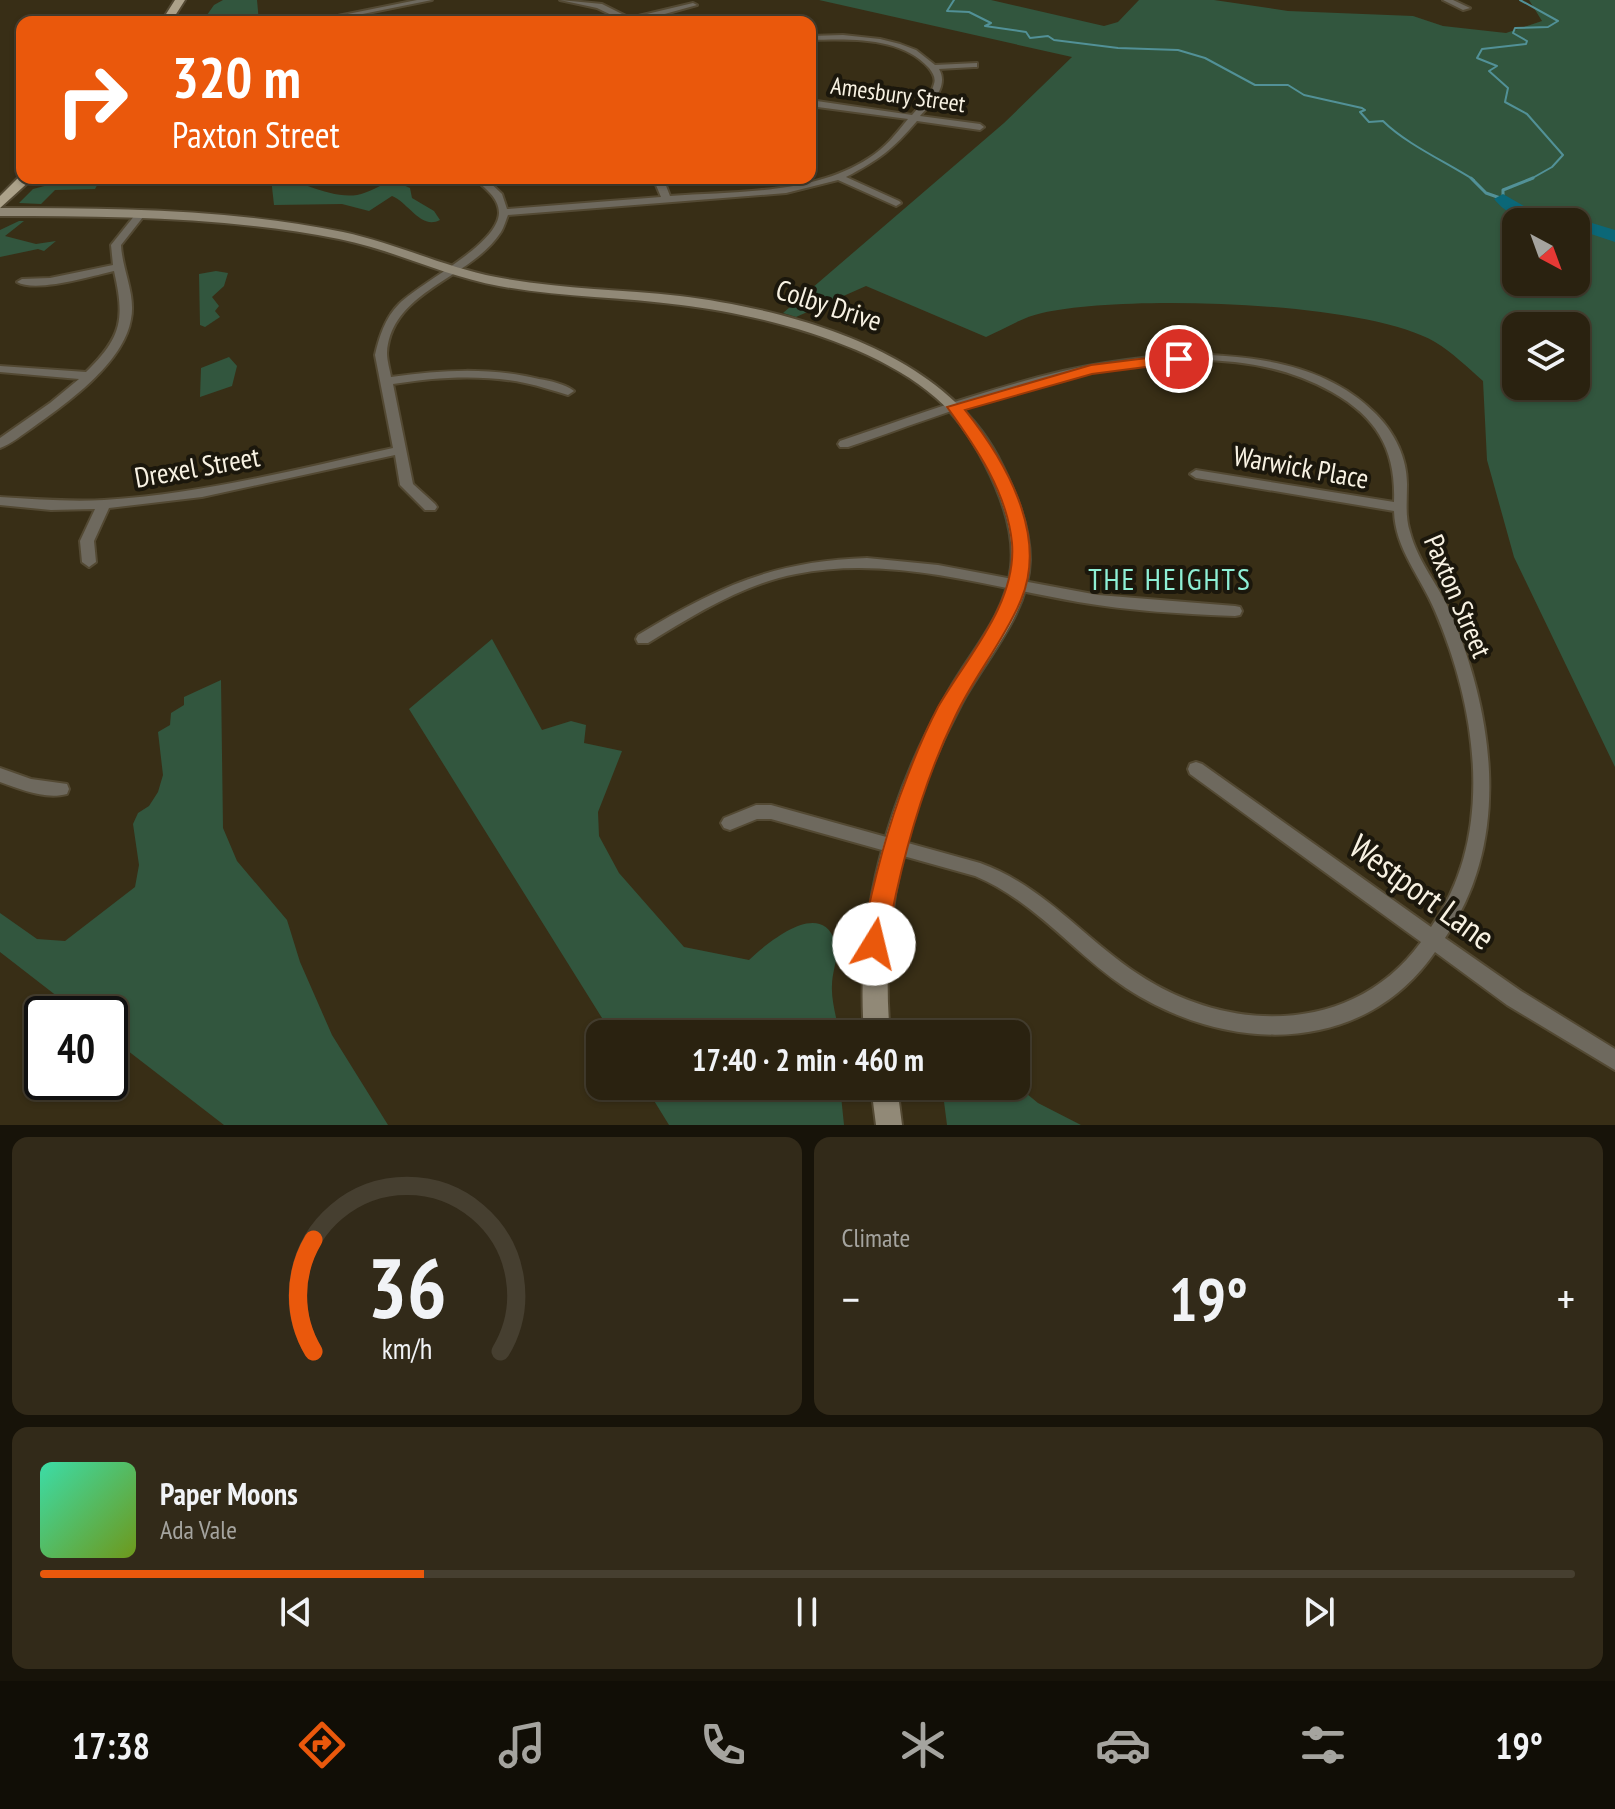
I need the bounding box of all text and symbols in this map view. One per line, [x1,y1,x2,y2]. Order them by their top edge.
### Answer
text: 320 m [172,41,301,113]
icon: right [40,48,144,152]
street label: Amesbury Street [829,70,968,119]
text: Paxton Street [172,111,340,158]
north arrow [1502,208,1590,296]
map controls [1502,208,1590,400]
street label: Colby Drive [772,270,887,339]
button: layers [1502,312,1590,400]
pin [1145,325,1213,393]
icon: arrive [1157,337,1201,381]
street label: Warwick Place [1230,436,1372,497]
street label: Drexel Street [131,437,263,496]
street label: Paxton Street [1416,529,1501,663]
district label: THE HEIGHTS [1088,559,1252,598]
street label: Westport Lane [1341,824,1504,959]
position arrow [832,902,916,986]
speed limit sign: 40 [24,996,128,1100]
text: 17:40 · 2 min · 460 m [692,1040,924,1079]
text: Climate [842,1221,910,1254]
text: 36 [367,1233,447,1341]
text: 19° [1169,1260,1248,1338]
text: − [842,1270,860,1327]
text: + [1557,1270,1575,1327]
text: km/h [381,1330,432,1367]
text: Paper Moons [160,1474,298,1513]
text: Ada Vale [160,1513,237,1546]
icon: previous [274,1590,318,1634]
icon: pause [785,1590,829,1634]
icon: next [1297,1590,1341,1634]
icon: directions [294,1717,350,1773]
icon: music [494,1717,550,1773]
icon: phone [695,1717,751,1773]
icon: climate [895,1717,951,1773]
icon: car [1095,1717,1151,1773]
icon: filters [1295,1717,1351,1773]
text: 17:38 [72,1722,150,1769]
text: 19° [1495,1722,1543,1769]

